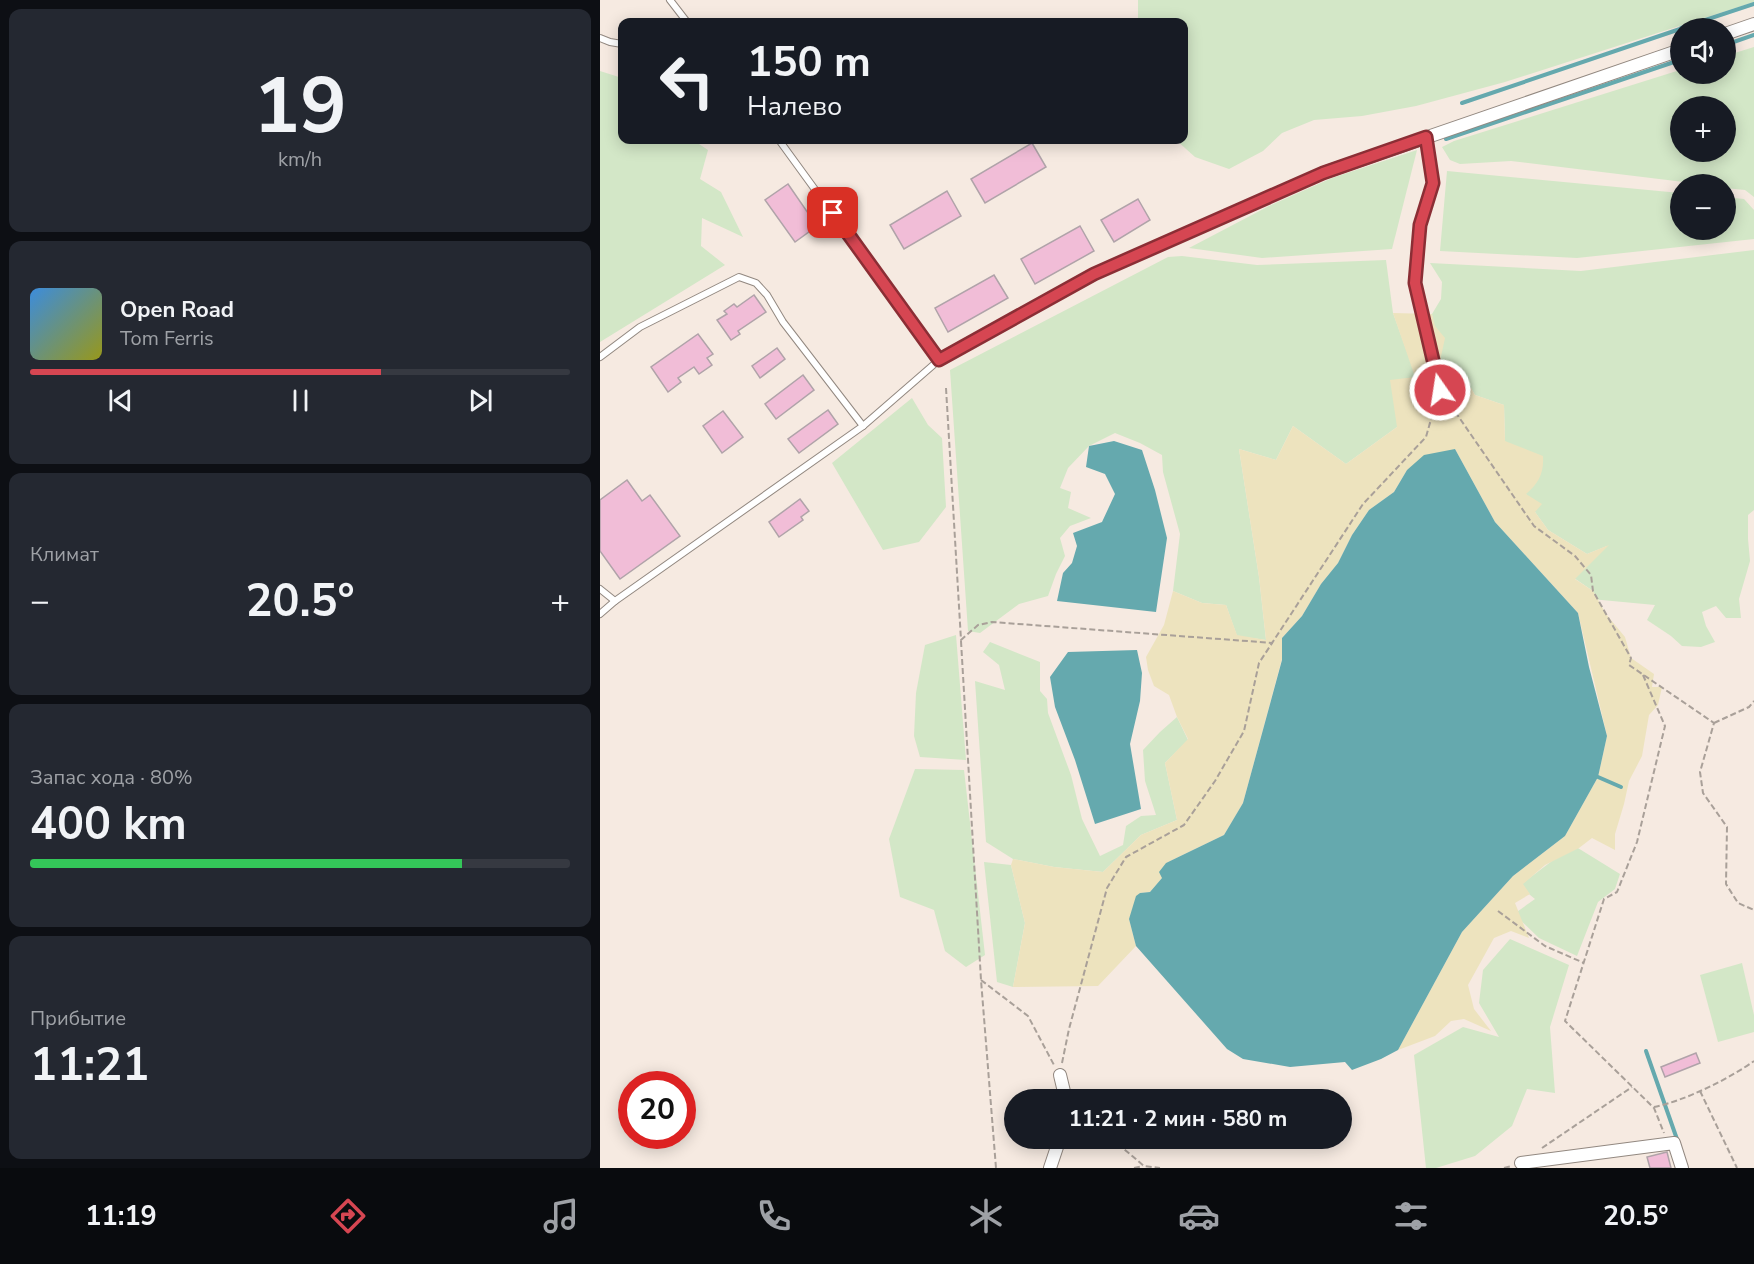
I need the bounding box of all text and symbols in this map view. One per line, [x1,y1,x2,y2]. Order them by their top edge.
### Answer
map controls [1670,18,1736,240]
button: sound [1670,18,1736,84]
text: 150 m [747,34,871,91]
icon: left [648,42,726,120]
text: 19 [253,53,347,160]
text: Налево [747,88,842,125]
button: + [1670,96,1736,162]
text: km/h [278,146,322,173]
button: − [1670,174,1736,240]
pin [807,187,858,238]
icon: arrive [816,196,849,229]
text: Open Road [120,295,234,325]
text: Tom Ferris [120,325,214,352]
position arrow [1408,358,1472,422]
icon: previous [104,384,137,417]
icon: pause [284,384,317,417]
icon: next [464,384,497,417]
text: Климат [30,541,99,568]
text: 20.5° [245,571,355,632]
text: − [30,579,50,624]
text: + [550,579,570,624]
text: Запас хода · 80% [30,764,193,791]
text: 400 km [30,794,187,855]
text: Прибытие [30,1005,126,1032]
text: 11:21 [30,1035,149,1096]
speed limit sign: 20 [618,1071,696,1149]
text: 11:21 · 2 мин · 580 m [1069,1104,1287,1134]
icon: directions [327,1195,369,1237]
icon: music [540,1195,582,1237]
icon: phone [753,1195,795,1237]
icon: climate [965,1195,1007,1237]
icon: car [1178,1195,1220,1237]
icon: filters [1390,1195,1432,1237]
text: 11:19 [85,1198,157,1235]
text: 20.5° [1603,1198,1669,1235]

